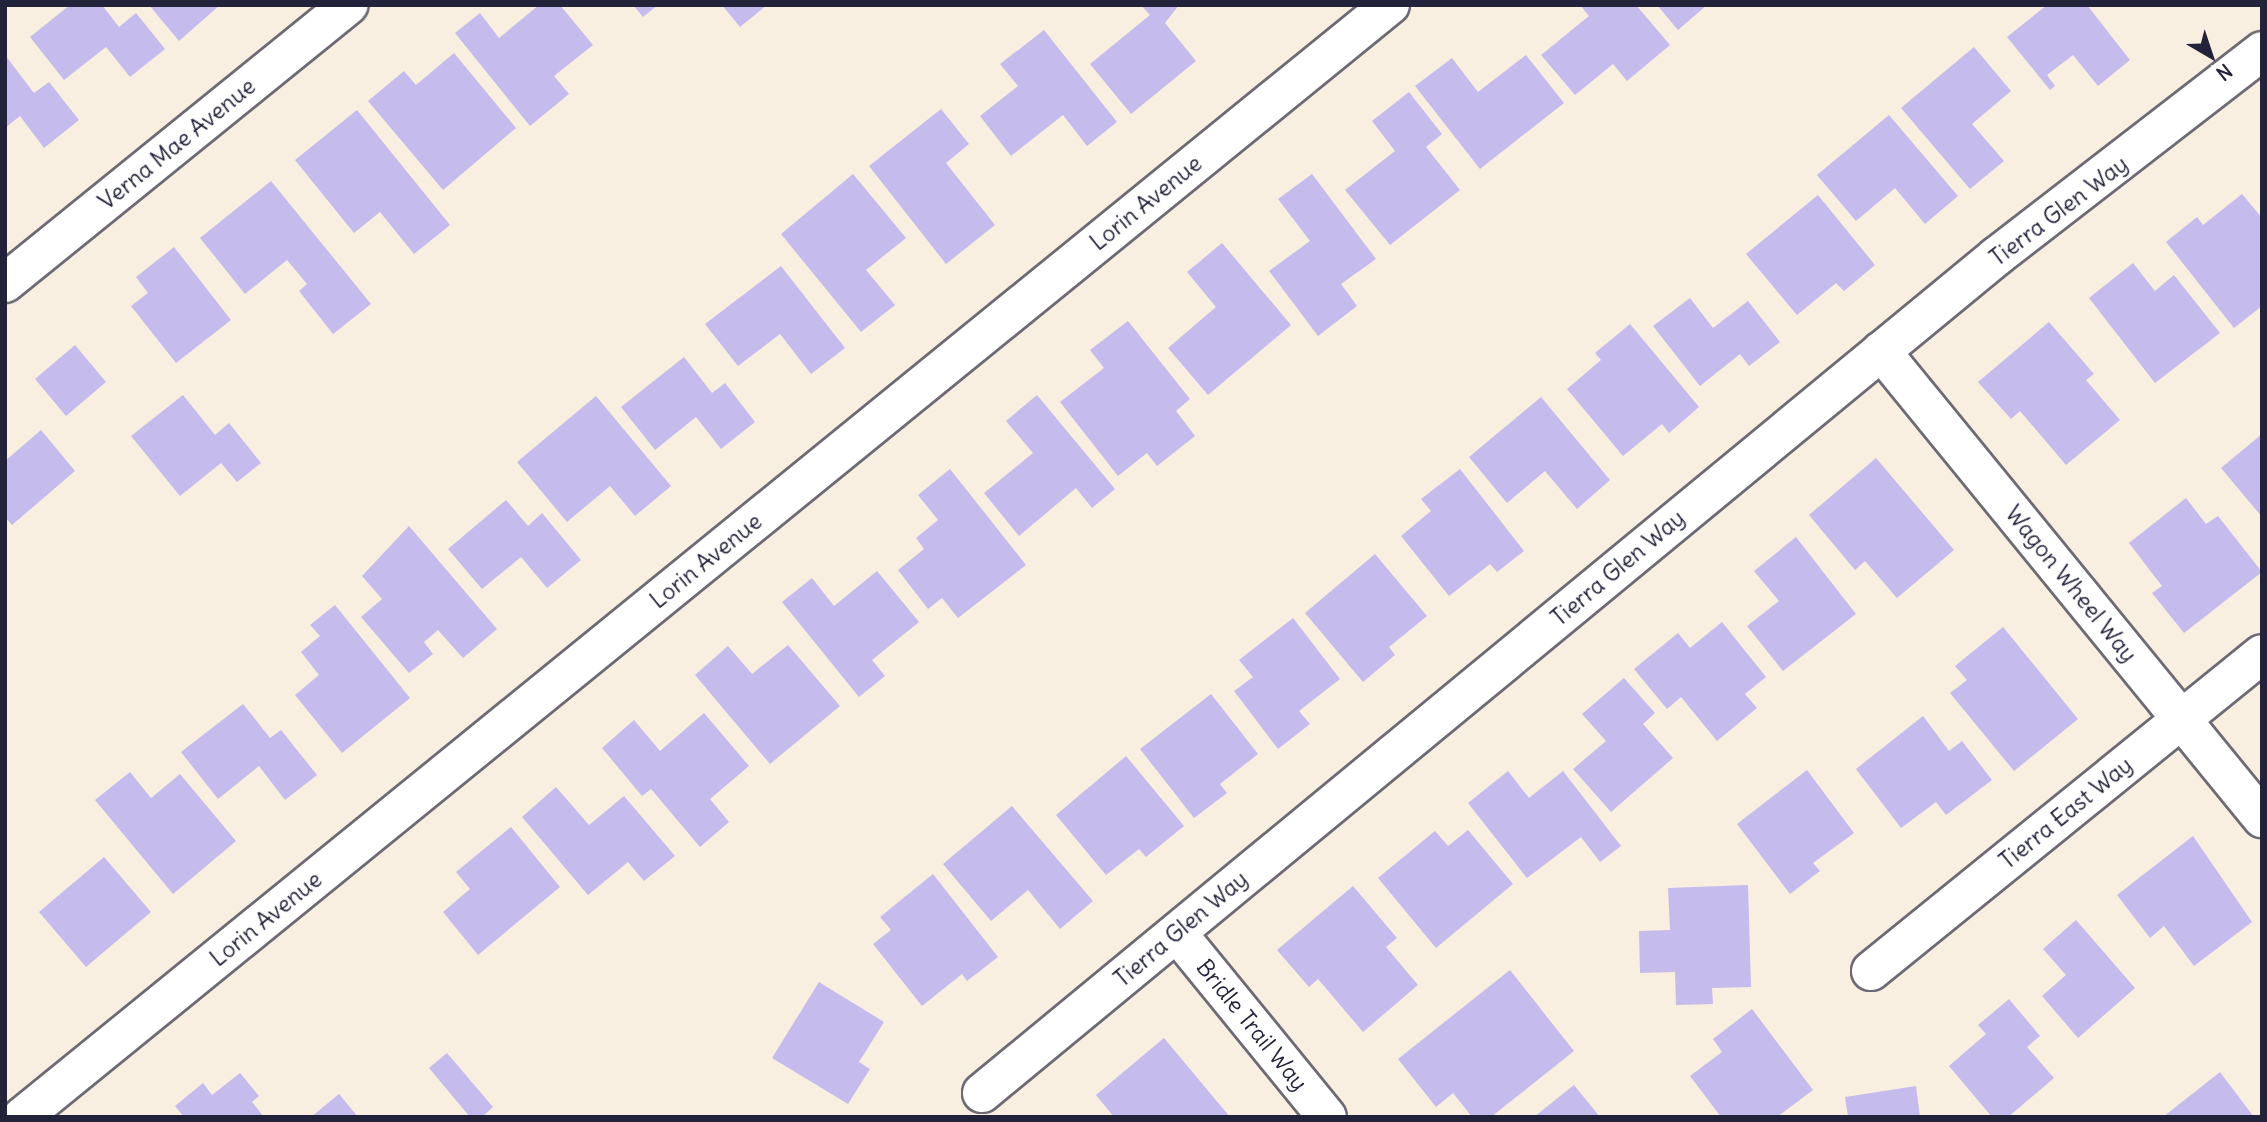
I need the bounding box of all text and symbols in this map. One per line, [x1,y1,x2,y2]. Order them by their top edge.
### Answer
north arrow [2176,21,2246,91]
text: N [2212,59,2237,86]
street label: Verna Mae Avenue [93,72,261,216]
street label: Lorin Avenue [1085,150,1207,256]
street label: Tierra Glen Way [1984,150,2134,272]
street label: Wagon Wheel Way [1999,500,2143,668]
street label: Tierra Glen Way [1546,504,1690,632]
street label: Lorin Avenue [645,508,767,614]
street label: Tierra East Way [1994,751,2138,875]
street label: Tierra Glen Way [1109,865,1253,993]
street label: Lorin Avenue [205,866,327,972]
street label: Bridle Trail Way [1191,954,1313,1096]

